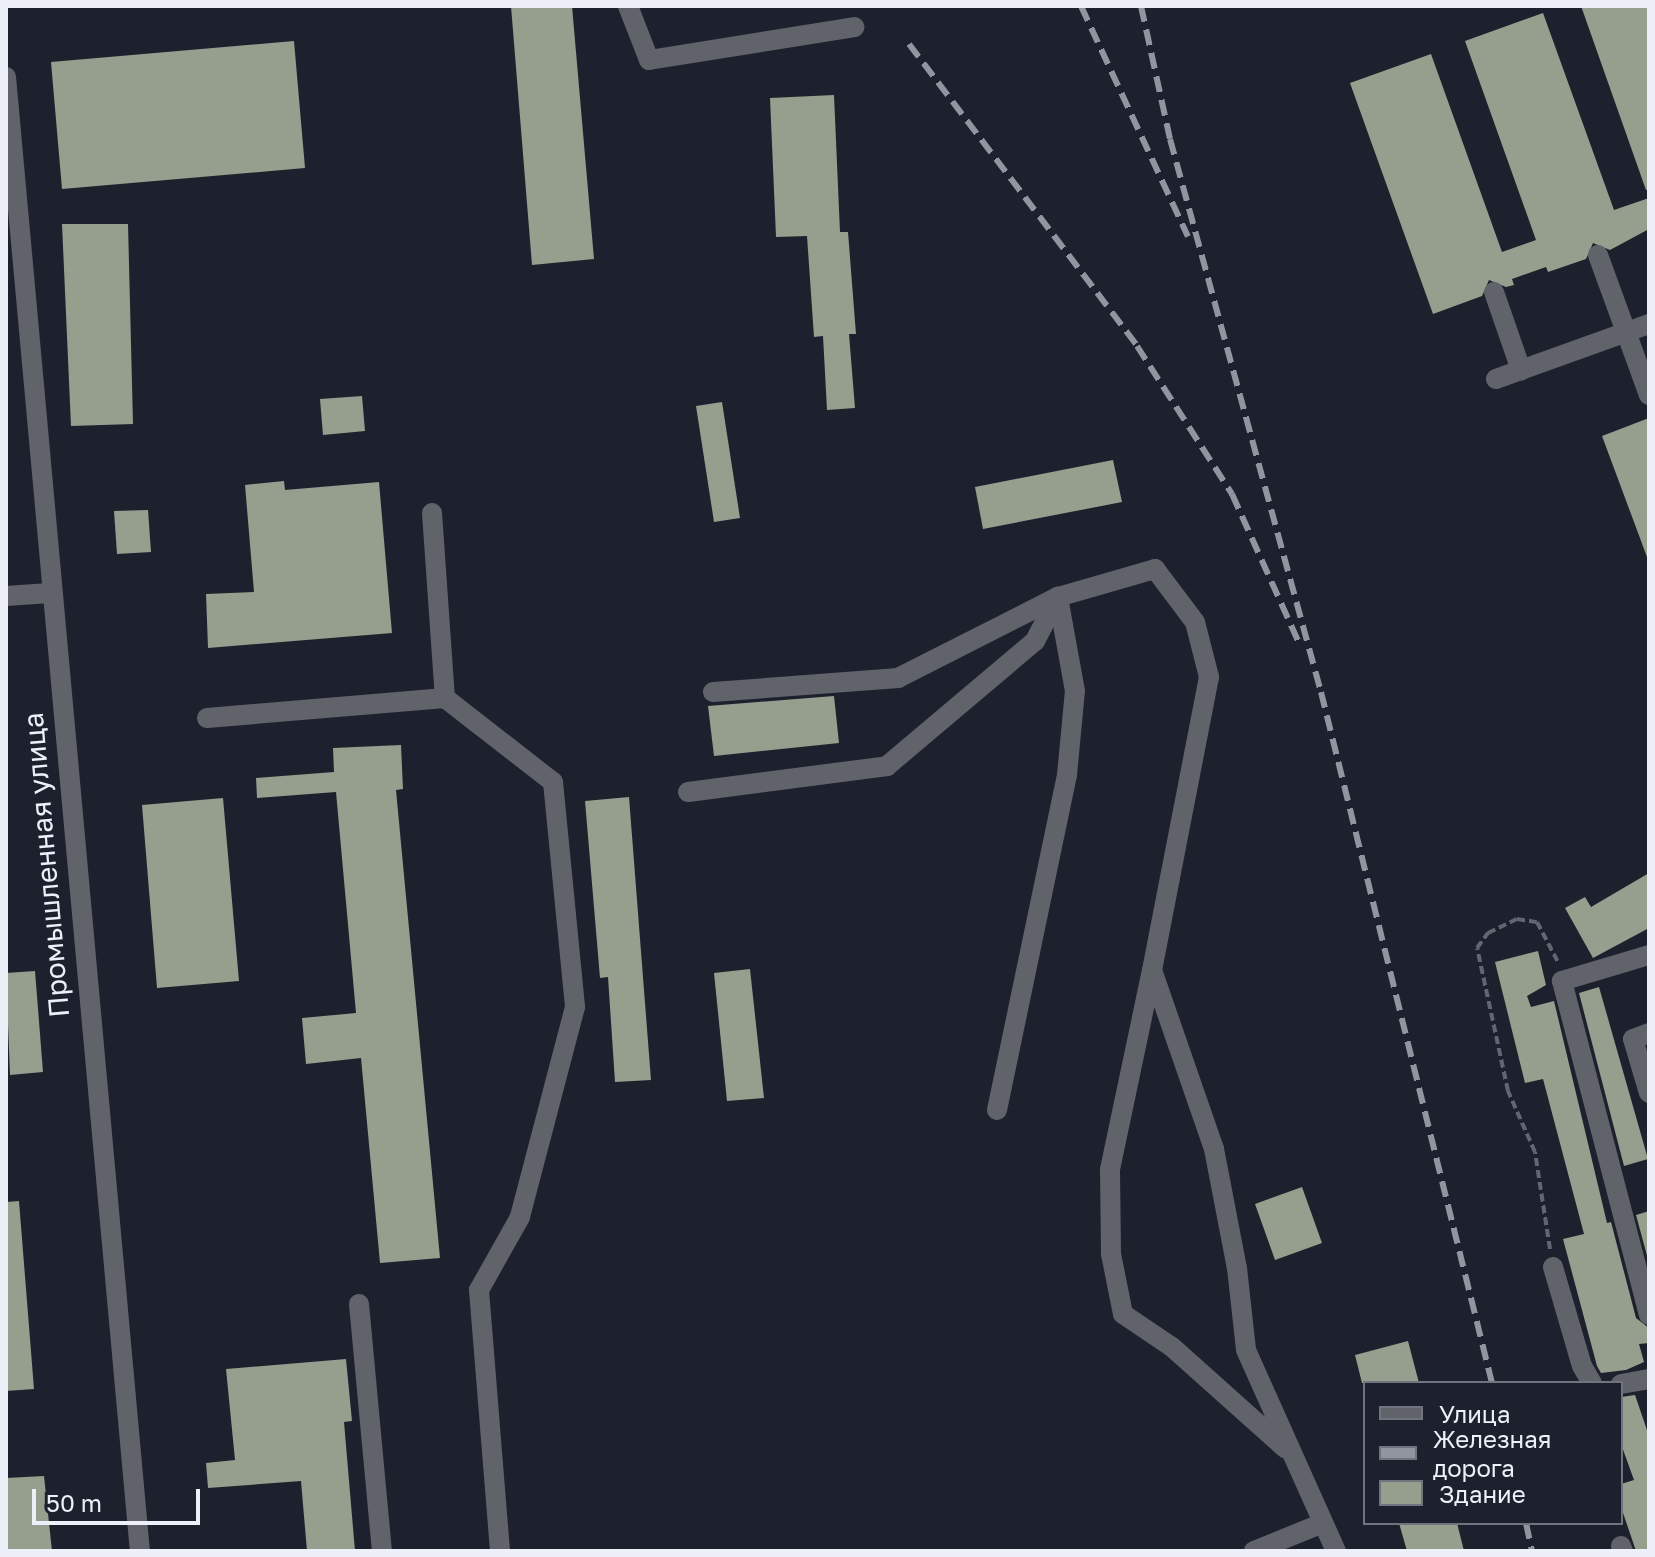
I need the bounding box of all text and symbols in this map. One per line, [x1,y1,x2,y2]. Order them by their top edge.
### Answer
street label: Промышленная улица [16,711,76,1019]
legend [1363,1381,1623,1525]
text: Улица [1439,1399,1511,1428]
text: Железная дорога [1433,1424,1551,1482]
scale bar [36,1473,204,1523]
text: Здание [1439,1479,1526,1508]
text: 50 m [46,1488,102,1517]

